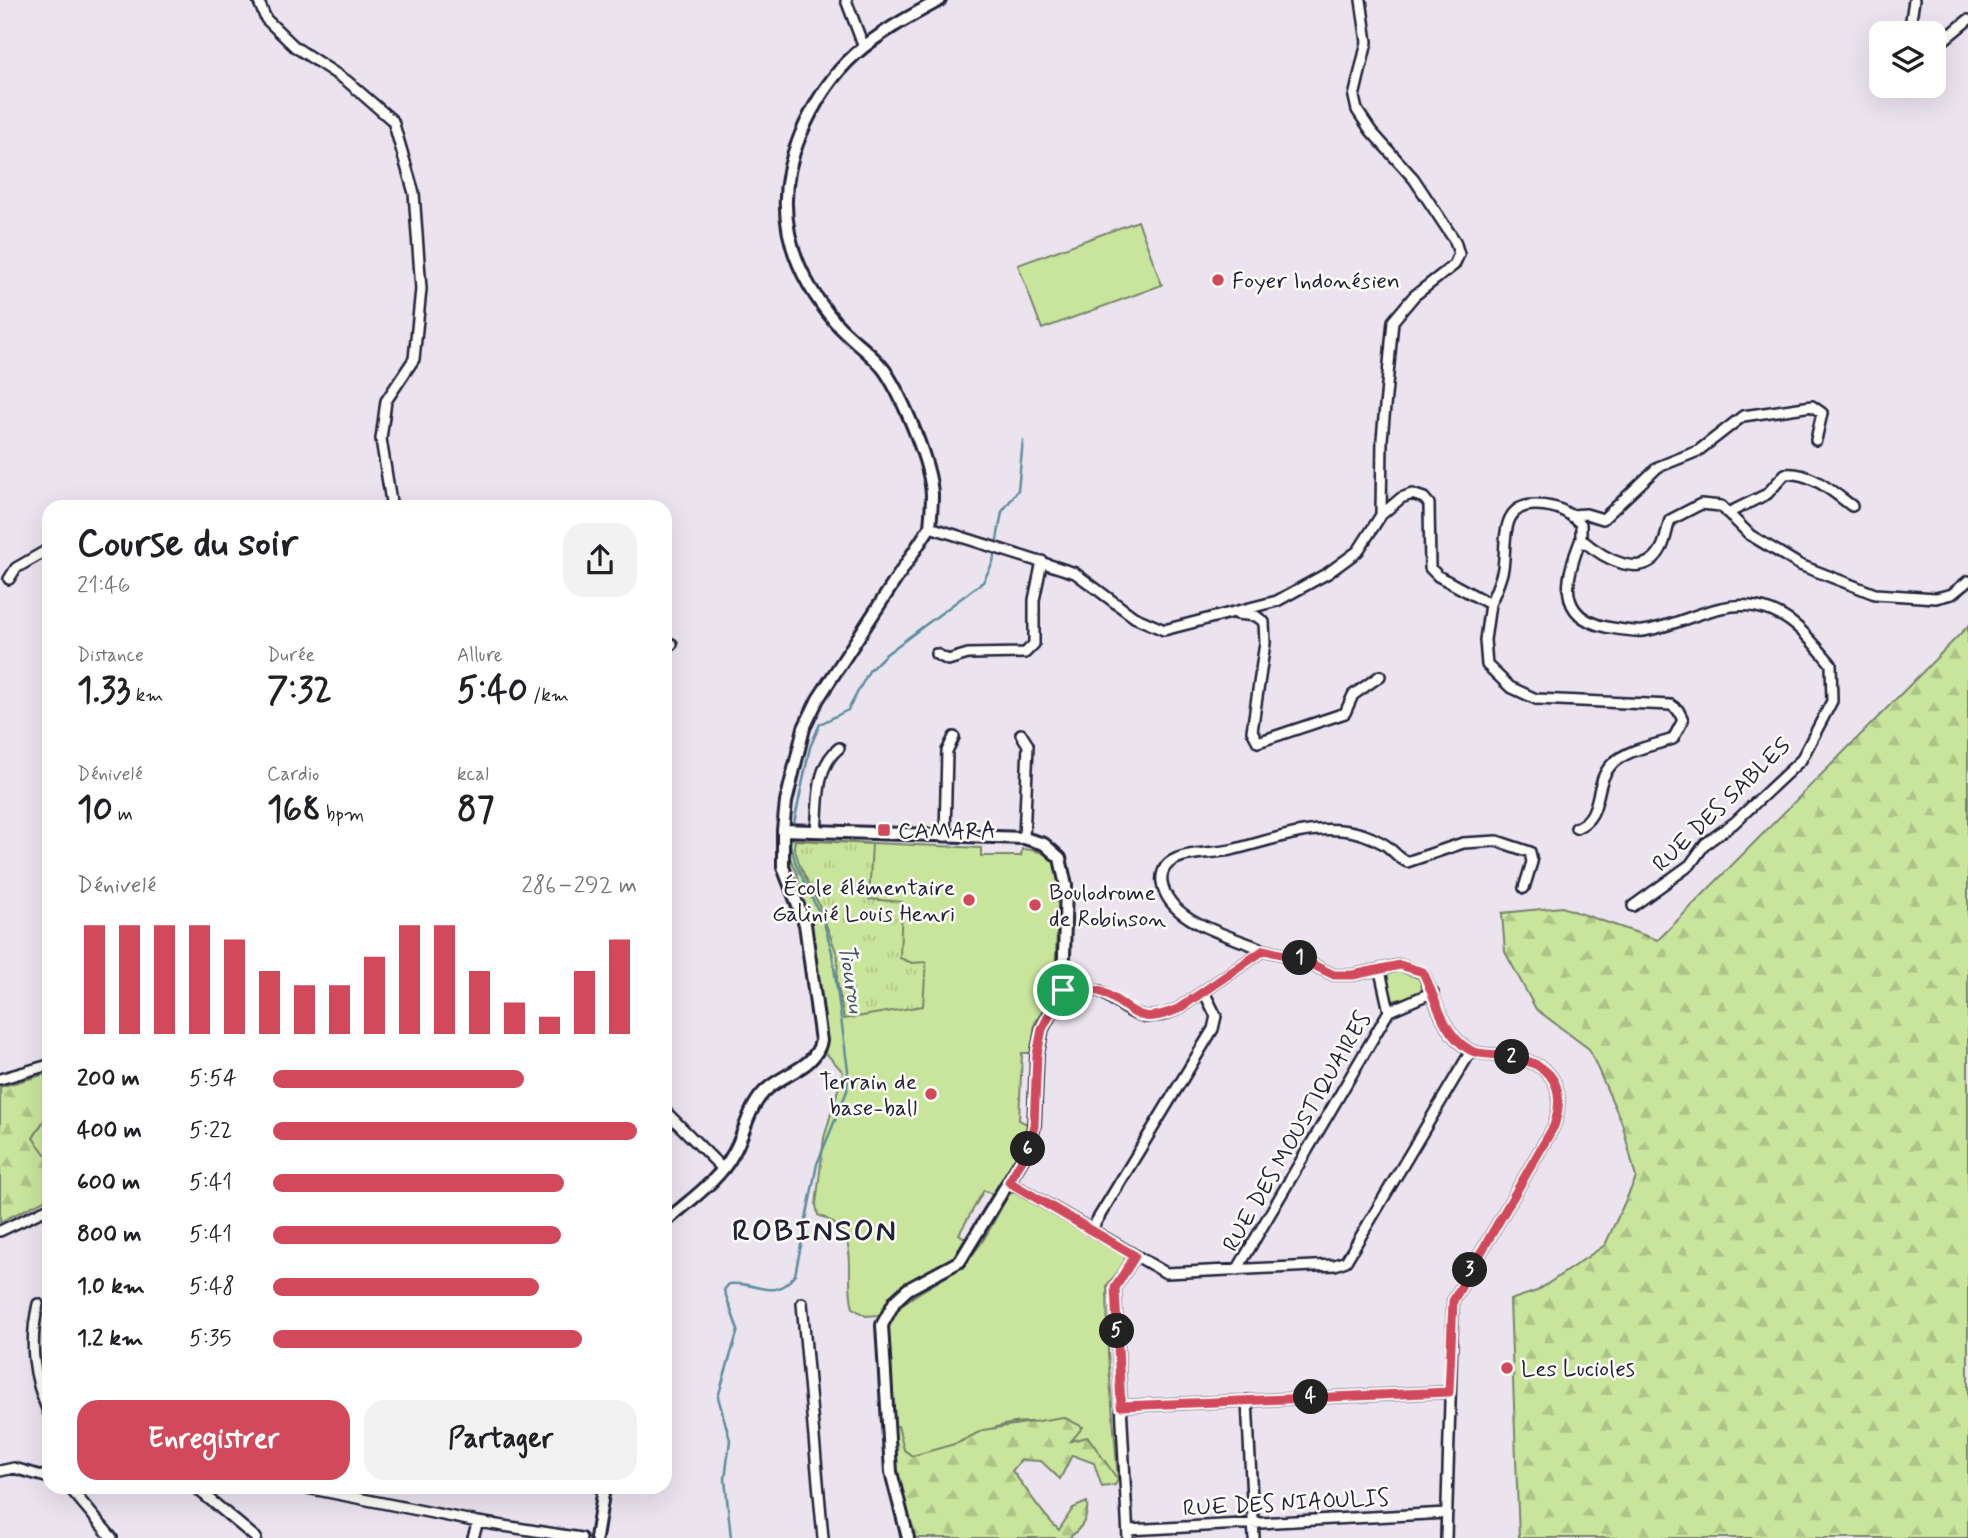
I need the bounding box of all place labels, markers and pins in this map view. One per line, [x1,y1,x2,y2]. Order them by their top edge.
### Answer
place label: Foyer Indonésien [1232,267,1400,297]
marker: Foyer Indonésien [1210,272,1226,288]
place label: CAMARA [898,817,996,847]
marker: CAMARA [876,822,892,838]
place label: École élémentaire Galinié Louis Henri [772,873,955,930]
place label: Boulodrome de Robinson [1049,879,1166,935]
marker: École élémentaire Galinié Louis Henri [961,892,977,908]
marker: Boulodrome de Robinson [1027,897,1043,913]
pin: 1 [1282,940,1318,976]
pin [1033,960,1093,1020]
pin: 2 [1494,1040,1530,1074]
place label: Terrain de base-ball [819,1068,917,1124]
marker: Terrain de base-ball [923,1086,939,1102]
pin: 6 [1010,1132,1046,1166]
pin: 3 [1452,1252,1488,1288]
pin: 5 [1100,1314,1134,1348]
place label: Les Lucioles [1521,1355,1635,1385]
marker: Les Lucioles [1499,1360,1515,1376]
pin: 4 [1294,1380,1328,1414]

